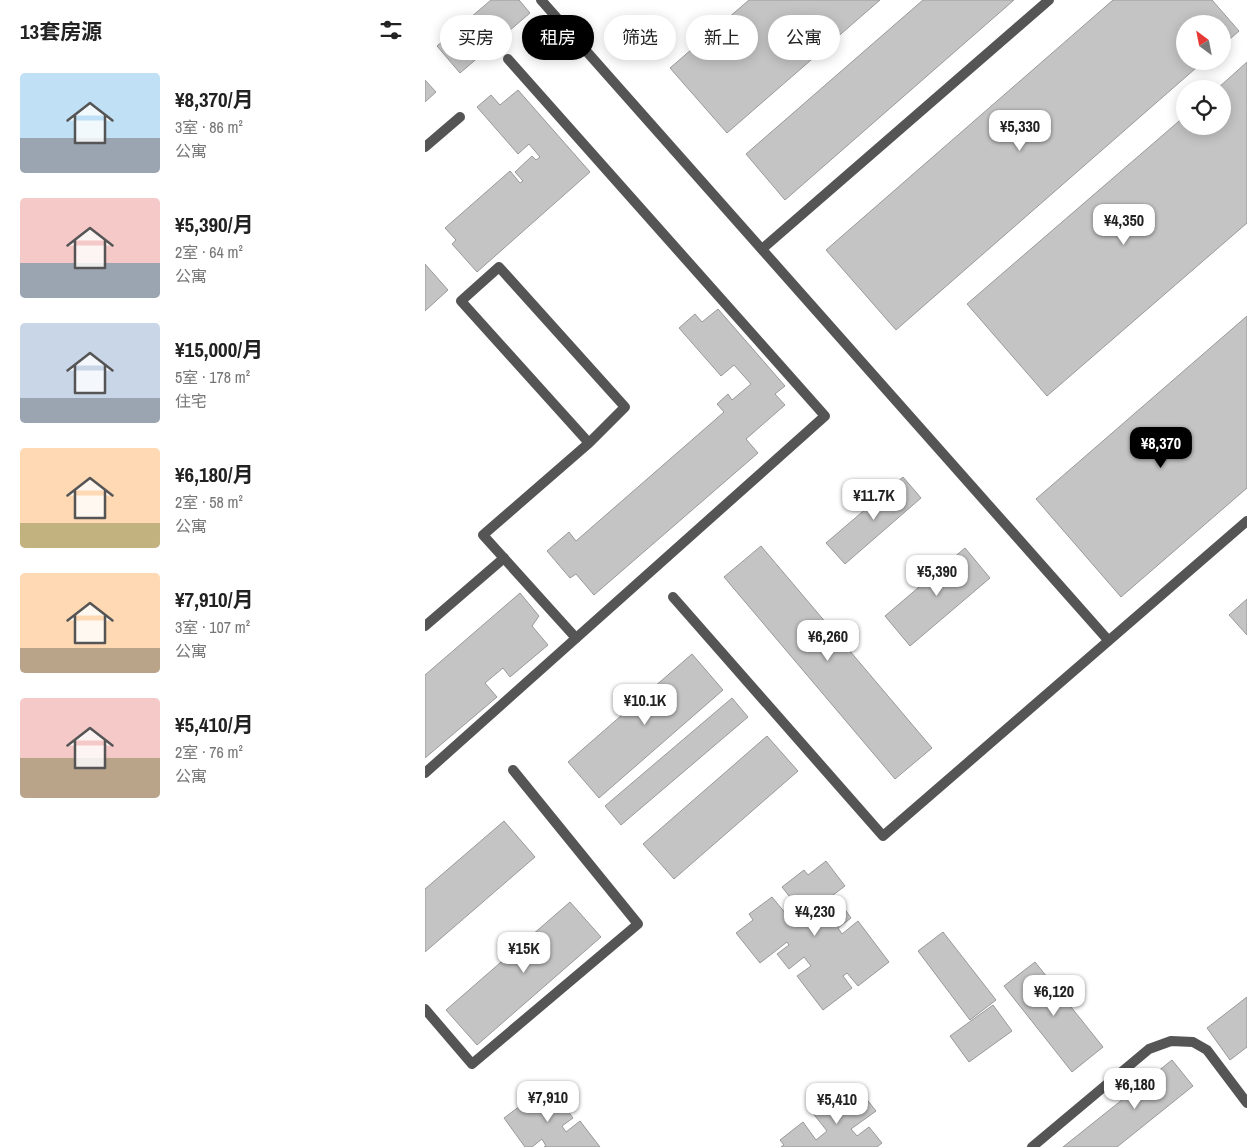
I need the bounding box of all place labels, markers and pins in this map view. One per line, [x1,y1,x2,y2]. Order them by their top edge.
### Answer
pin: ¥5,330 [979,110,1061,152]
pin: ¥4,350 [1083,204,1165,246]
pin: ¥8,370 [1120,426,1202,469]
pin: ¥11.7K [833,478,915,521]
pin: ¥5,390 [896,554,978,597]
pin: ¥6,260 [787,620,869,662]
pin: ¥10.1K [604,684,686,726]
pin: ¥4,230 [774,894,856,937]
pin: ¥15K [494,932,554,974]
pin: ¥6,120 [1013,974,1095,1017]
pin: ¥6,180 [1094,1068,1176,1110]
pin: ¥7,910 [507,1080,589,1123]
pin: ¥5,410 [796,1082,878,1125]

